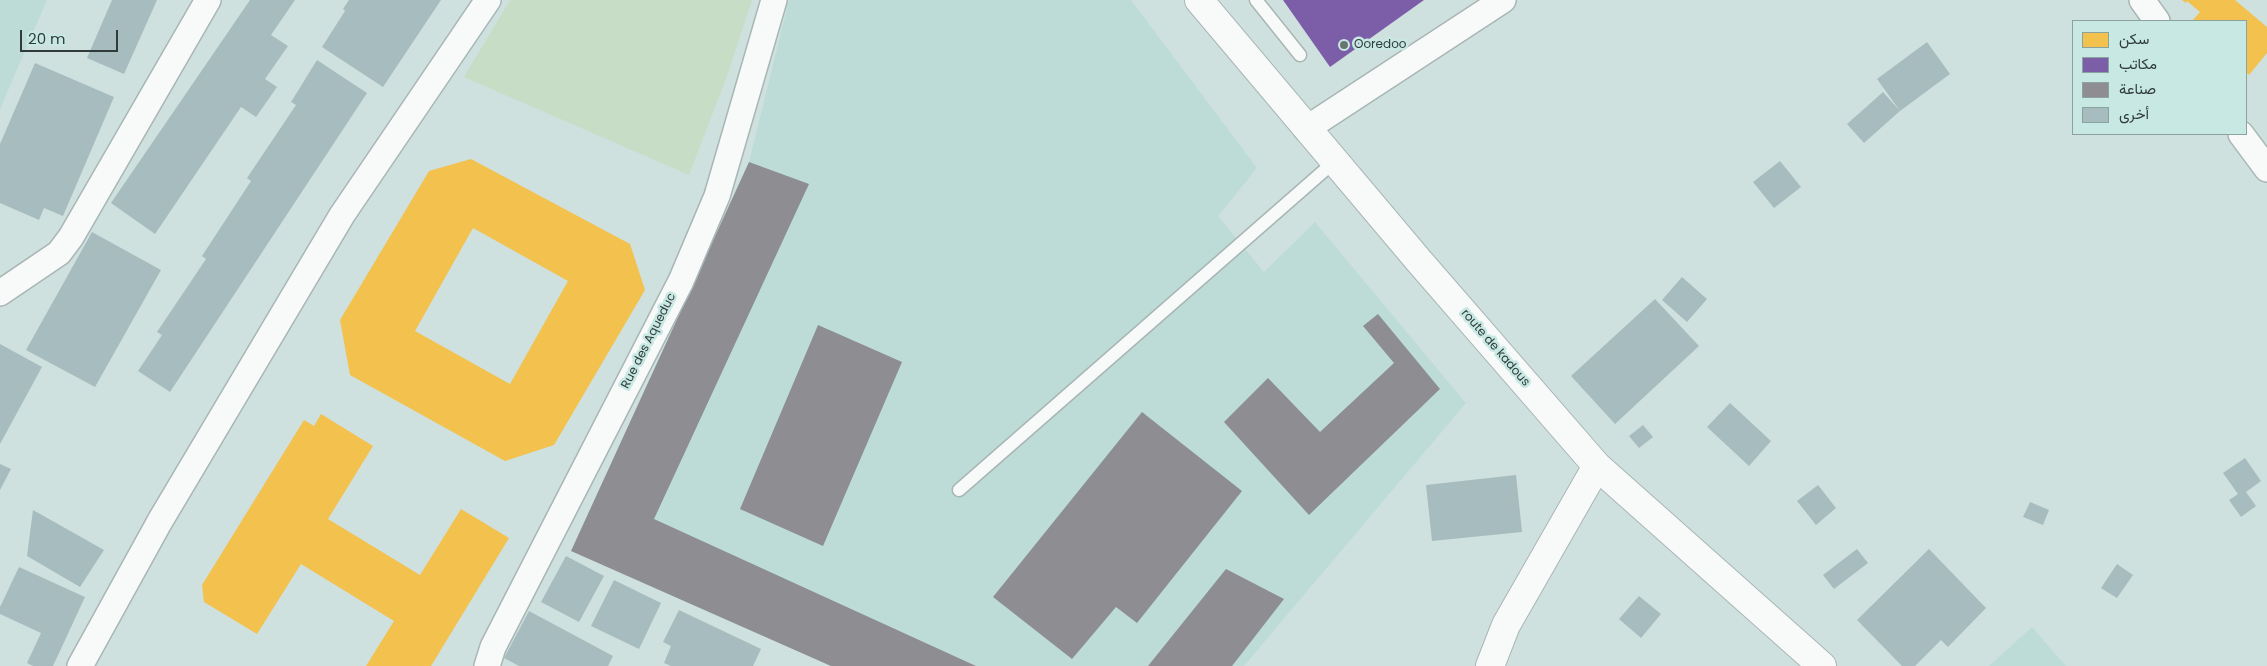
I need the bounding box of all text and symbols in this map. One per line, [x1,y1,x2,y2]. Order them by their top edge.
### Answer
scale bar [22,20,120,52]
legend [2072,20,2247,135]
text: 20 m [28,28,66,49]
text: سكن [2119,28,2149,49]
place label: Ooredoo [1354,38,1406,52]
marker: Ooredoo [1338,39,1350,51]
text: مكاتب [2119,53,2157,74]
text: صناعة [2119,78,2156,99]
text: أخرى [2119,103,2149,124]
street label: Rue des Aqueduc [619,291,679,391]
street label: route de kadous [1458,306,1532,390]

